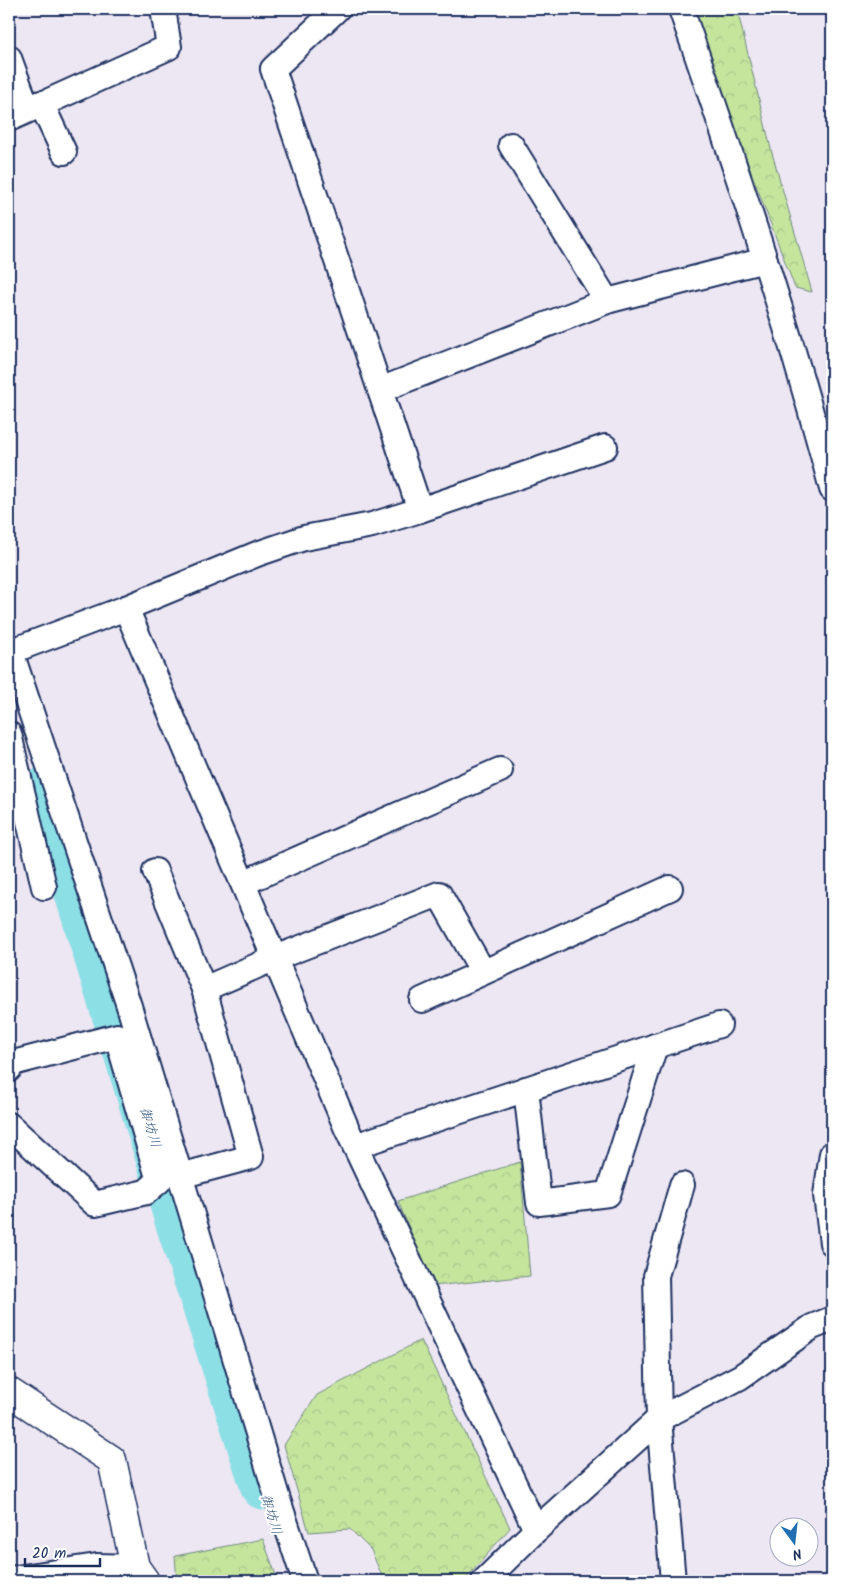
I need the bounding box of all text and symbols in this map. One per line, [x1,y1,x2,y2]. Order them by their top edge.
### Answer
water label: 御坊川 [133,1104,167,1151]
water label: 御坊川 [254,1491,288,1538]
north arrow [768,1518,818,1568]
scale bar [25,1535,100,1567]
text: 20 m [32,1542,66,1566]
text: N [790,1542,804,1565]

